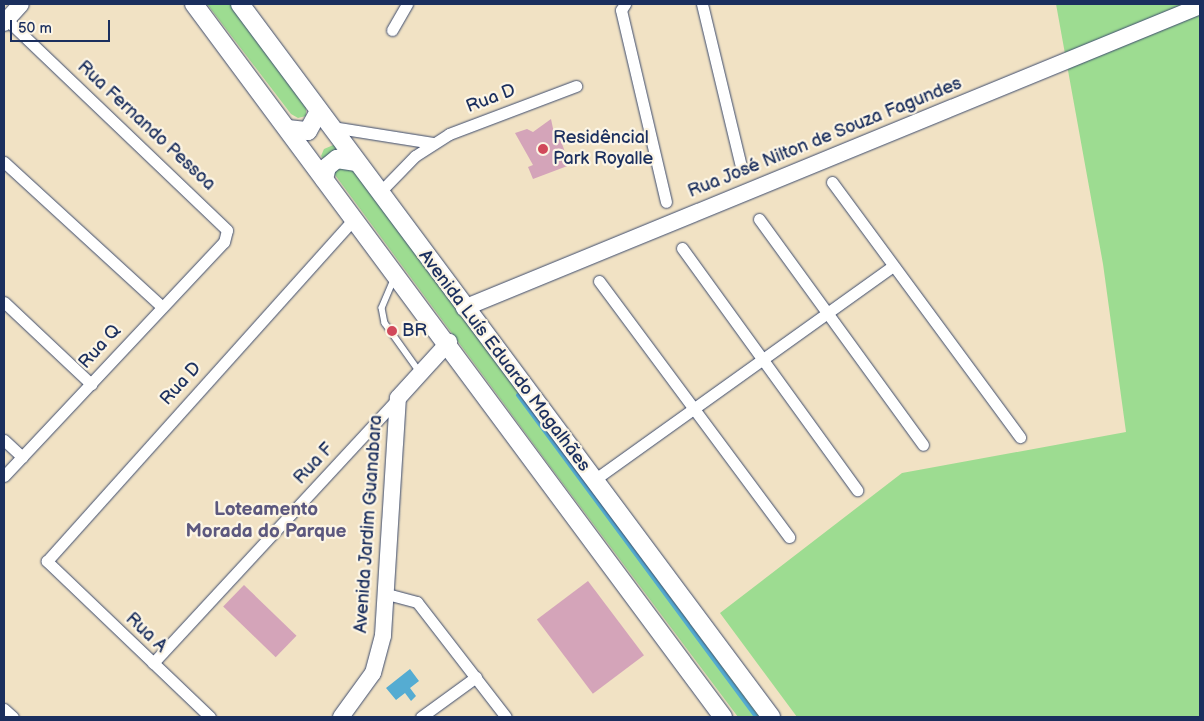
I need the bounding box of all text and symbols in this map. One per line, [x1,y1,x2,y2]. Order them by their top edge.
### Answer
scale bar [12,10,112,42]
text: 50 m [18,19,52,38]
street label: Rua Fernando Pessoa [73,57,219,195]
street label: Rua José Nilton de Souza Fagundes [684,73,966,203]
street label: Rua D [463,80,519,118]
place label: Residêncial Park Royalle [553,128,653,170]
marker: Residêncial Park Royalle [537,143,549,155]
street label: Avenida Luís Eduardo Magalhães [414,246,594,476]
street label: Rua Q [75,320,125,374]
place label: BR [402,320,427,342]
marker: BR [386,325,398,337]
street label: Rua D [156,358,206,410]
street label: Avenida Jardim Guanabara [351,414,387,634]
street label: Rua F [290,439,338,489]
district label: Loteamento Morada do Parque [185,499,347,543]
street label: Rua A [121,608,171,658]

